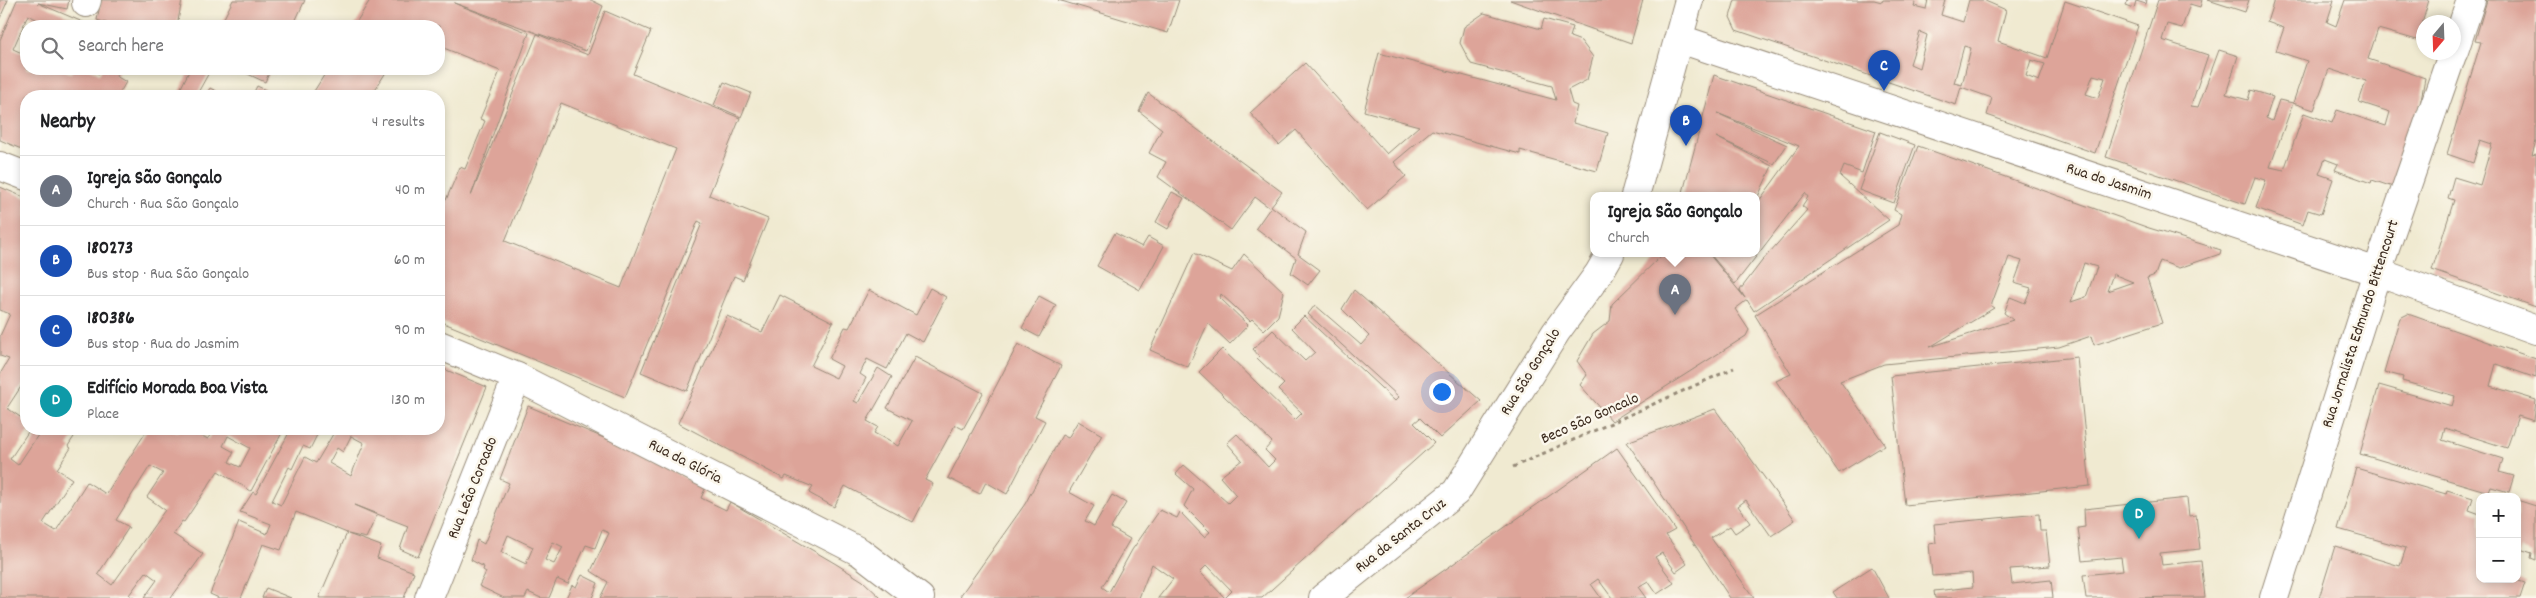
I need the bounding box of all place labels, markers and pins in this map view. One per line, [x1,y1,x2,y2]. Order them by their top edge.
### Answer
pin: C [1868,50,1900,91]
pin: B [1670,105,1702,146]
pin: A [1659,274,1691,315]
pin: D [2123,498,2155,539]

